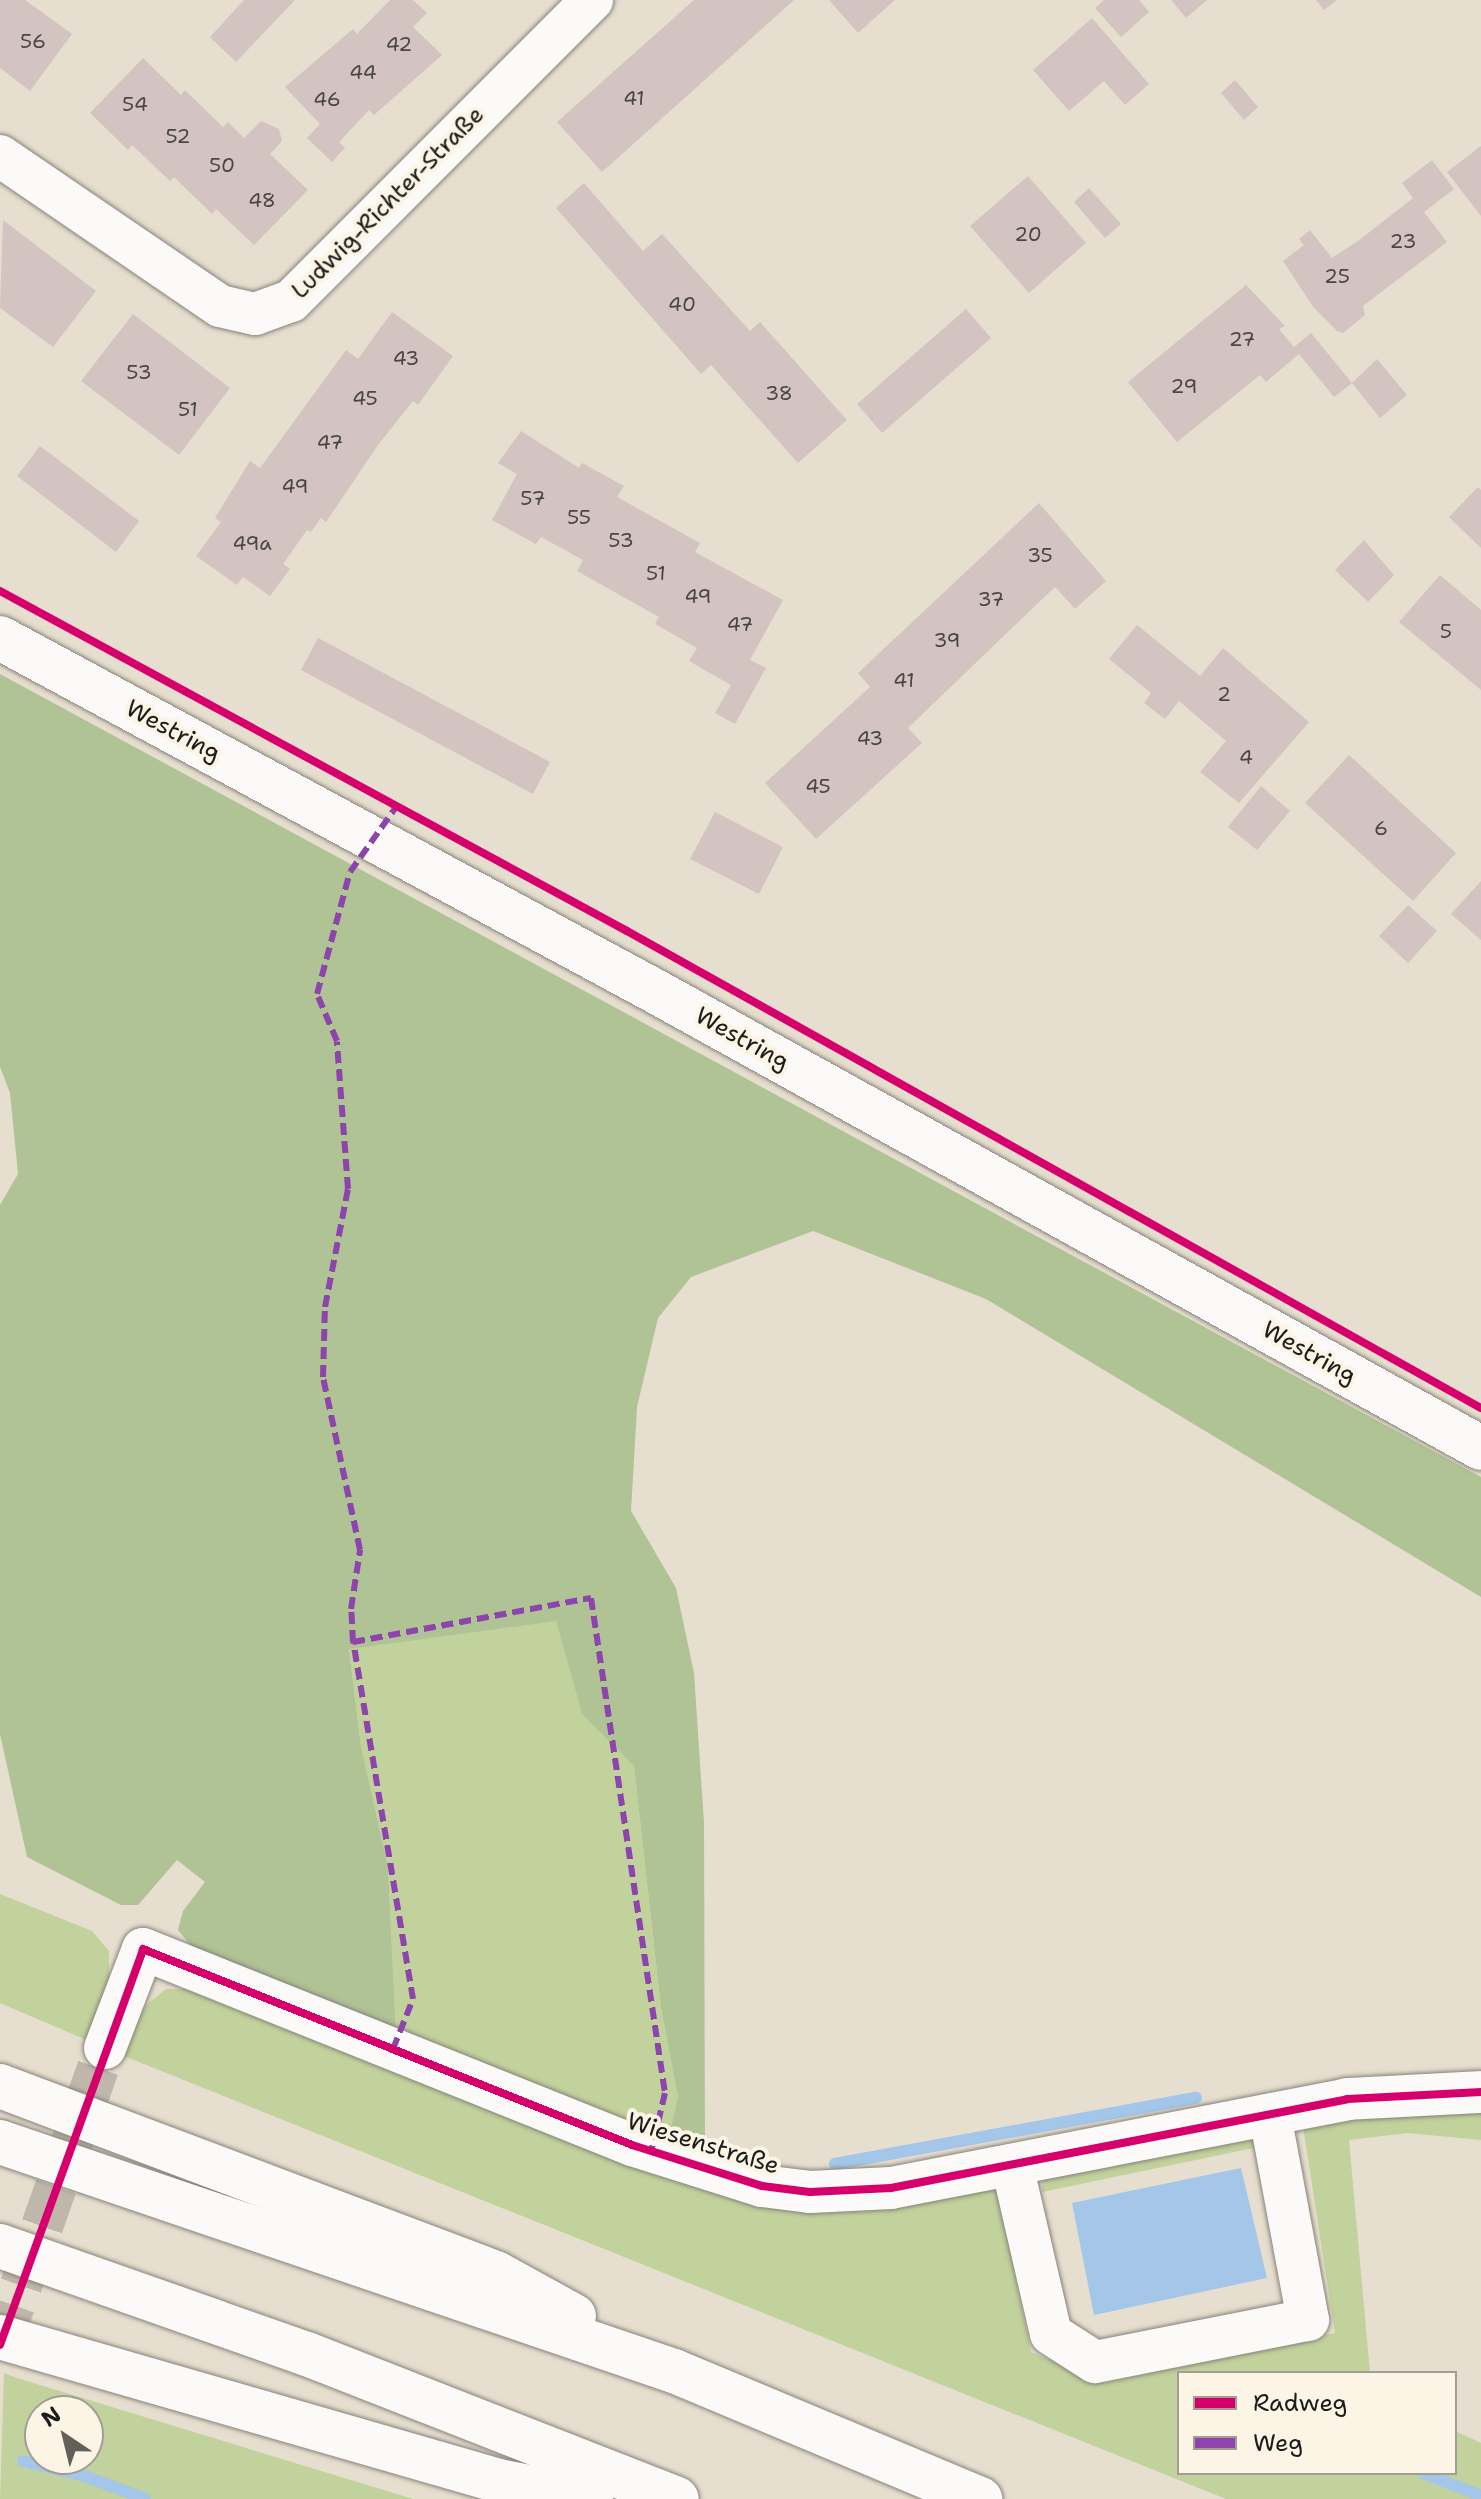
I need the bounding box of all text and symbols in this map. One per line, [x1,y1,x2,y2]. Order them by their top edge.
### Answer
house number: 56 [20,29,46,53]
house number: 42 [386,32,412,56]
house number: 44 [349,60,377,84]
house number: 41 [623,86,645,110]
house number: 46 [313,87,341,111]
house number: 54 [122,92,148,116]
street label: Ludwig-Richter-Straße [286,101,490,305]
house number: 52 [165,124,191,148]
house number: 50 [209,153,235,177]
house number: 48 [248,188,276,212]
house number: 20 [1014,222,1042,246]
house number: 23 [1390,229,1416,253]
house number: 25 [1324,264,1350,288]
house number: 40 [668,292,696,316]
house number: 27 [1229,327,1255,351]
house number: 43 [393,346,419,370]
house number: 53 [126,360,152,384]
house number: 29 [1171,374,1197,398]
house number: 38 [765,381,793,405]
house number: 45 [352,386,378,410]
house number: 51 [178,397,198,421]
house number: 47 [317,430,343,454]
house number: 49 [281,474,309,498]
house number: 57 [520,486,546,510]
house number: 55 [567,505,591,529]
house number: 53 [608,528,634,552]
house number: 49a [232,531,272,555]
house number: 35 [1027,543,1053,567]
house number: 51 [646,561,666,585]
house number: 49 [684,584,712,608]
house number: 37 [978,587,1004,611]
house number: 47 [727,612,753,636]
house number: 5 [1440,619,1452,643]
house number: 39 [934,628,960,652]
house number: 41 [893,668,915,692]
house number: 2 [1217,682,1231,706]
street label: Westring [121,694,225,768]
house number: 43 [857,726,883,750]
house number: 4 [1239,745,1253,769]
house number: 45 [805,774,831,798]
house number: 6 [1374,816,1388,840]
street label: Westring [690,1001,794,1077]
street label: Westring [1257,1315,1361,1391]
street label: Wiesenstraße [623,2107,783,2181]
legend [1177,2371,1457,2475]
text: Radweg [1253,2387,1347,2419]
north arrow [24,2395,104,2475]
text: N [36,2400,67,2433]
text: Weg [1253,2427,1303,2459]

